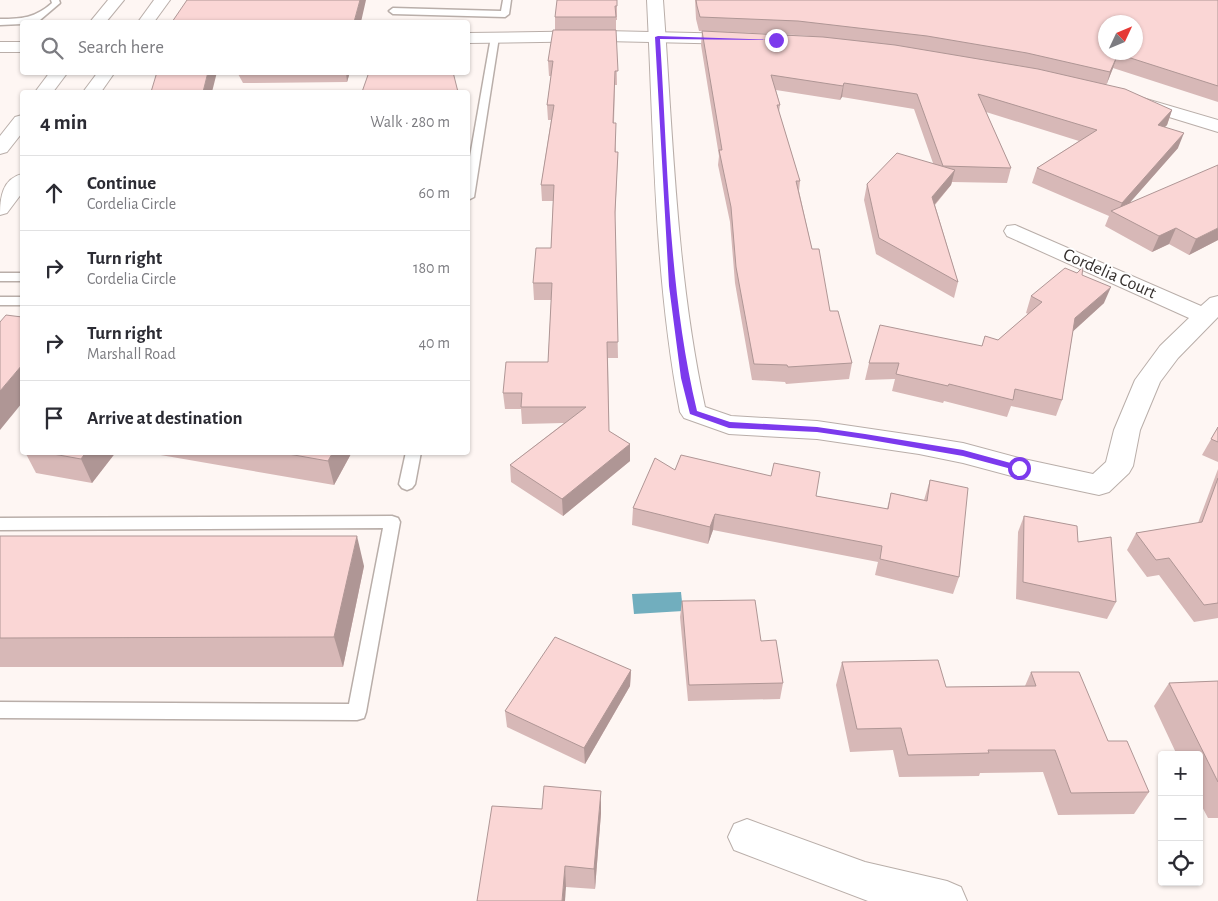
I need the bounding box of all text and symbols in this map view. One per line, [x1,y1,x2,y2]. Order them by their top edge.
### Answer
north arrow [1098,15,1143,60]
search box [20,20,470,75]
route end [765,29,788,52]
icon: search [38,34,66,62]
text: Search here [78,38,164,57]
text: 4 min [40,112,87,133]
text: Walk · 280 m [370,114,450,130]
text: Continue [87,174,156,193]
icon: ahead [40,179,68,207]
text: 60 m [419,185,450,201]
text: Cordelia Circle [87,196,176,212]
street label: Cordelia Court [1060,245,1159,302]
text: Turn right [87,249,162,268]
icon: right [40,254,68,282]
text: 180 m [413,260,450,276]
text: Cordelia Circle [87,271,176,287]
text: Turn right [87,324,162,343]
icon: right [40,329,68,357]
text: 40 m [418,335,450,351]
text: Marshall Road [87,346,176,362]
icon: arrive [40,404,68,432]
text: Arrive at destination [87,409,243,428]
route start [1008,457,1031,480]
map controls [1158,751,1203,886]
button: + [1158,751,1203,796]
button: − [1158,796,1203,841]
button: locate [1158,841,1203,886]

